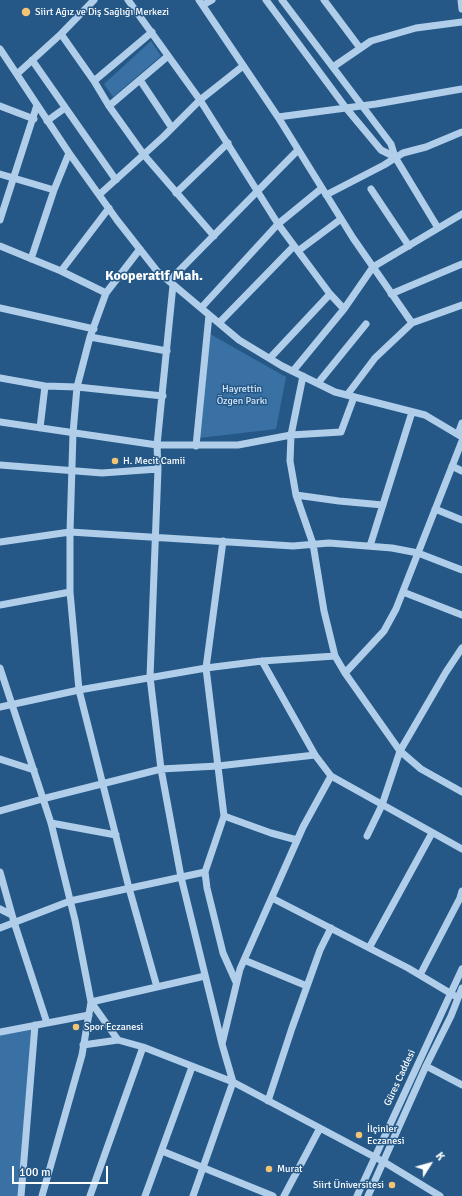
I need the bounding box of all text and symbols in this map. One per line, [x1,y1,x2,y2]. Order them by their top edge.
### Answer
marker: Siirt Ağız ve Diş Sağlığı Merkezi [20,6,32,18]
place label: Siirt Ağız ve Diş Sağlığı Merkezi [35,6,169,18]
district label: Kooperatif Mah. [105,268,203,284]
park label: Hayrettin Özgen Parkı [217,383,267,406]
place label: H. Mecit Camii [123,455,185,467]
marker: H. Mecit Camii [110,456,120,466]
place label: Spor Eczanesi [84,1021,143,1033]
marker: Spor Eczanesi [71,1022,81,1032]
street label: Güres Caddesi [382,1048,418,1108]
place label: İlçinler Eczanesi [367,1123,404,1146]
marker: İlçinler Eczanesi [354,1130,364,1140]
north arrow [410,1144,450,1184]
text: K [433,1150,447,1163]
scale bar [14,1158,110,1184]
place label: Murat [277,1163,303,1175]
marker: Murat [264,1164,274,1174]
text: 100 m [19,1165,51,1180]
place label: Siirt Üniversitesi [313,1179,384,1191]
marker: Siirt Üniversitesi [387,1180,397,1190]

